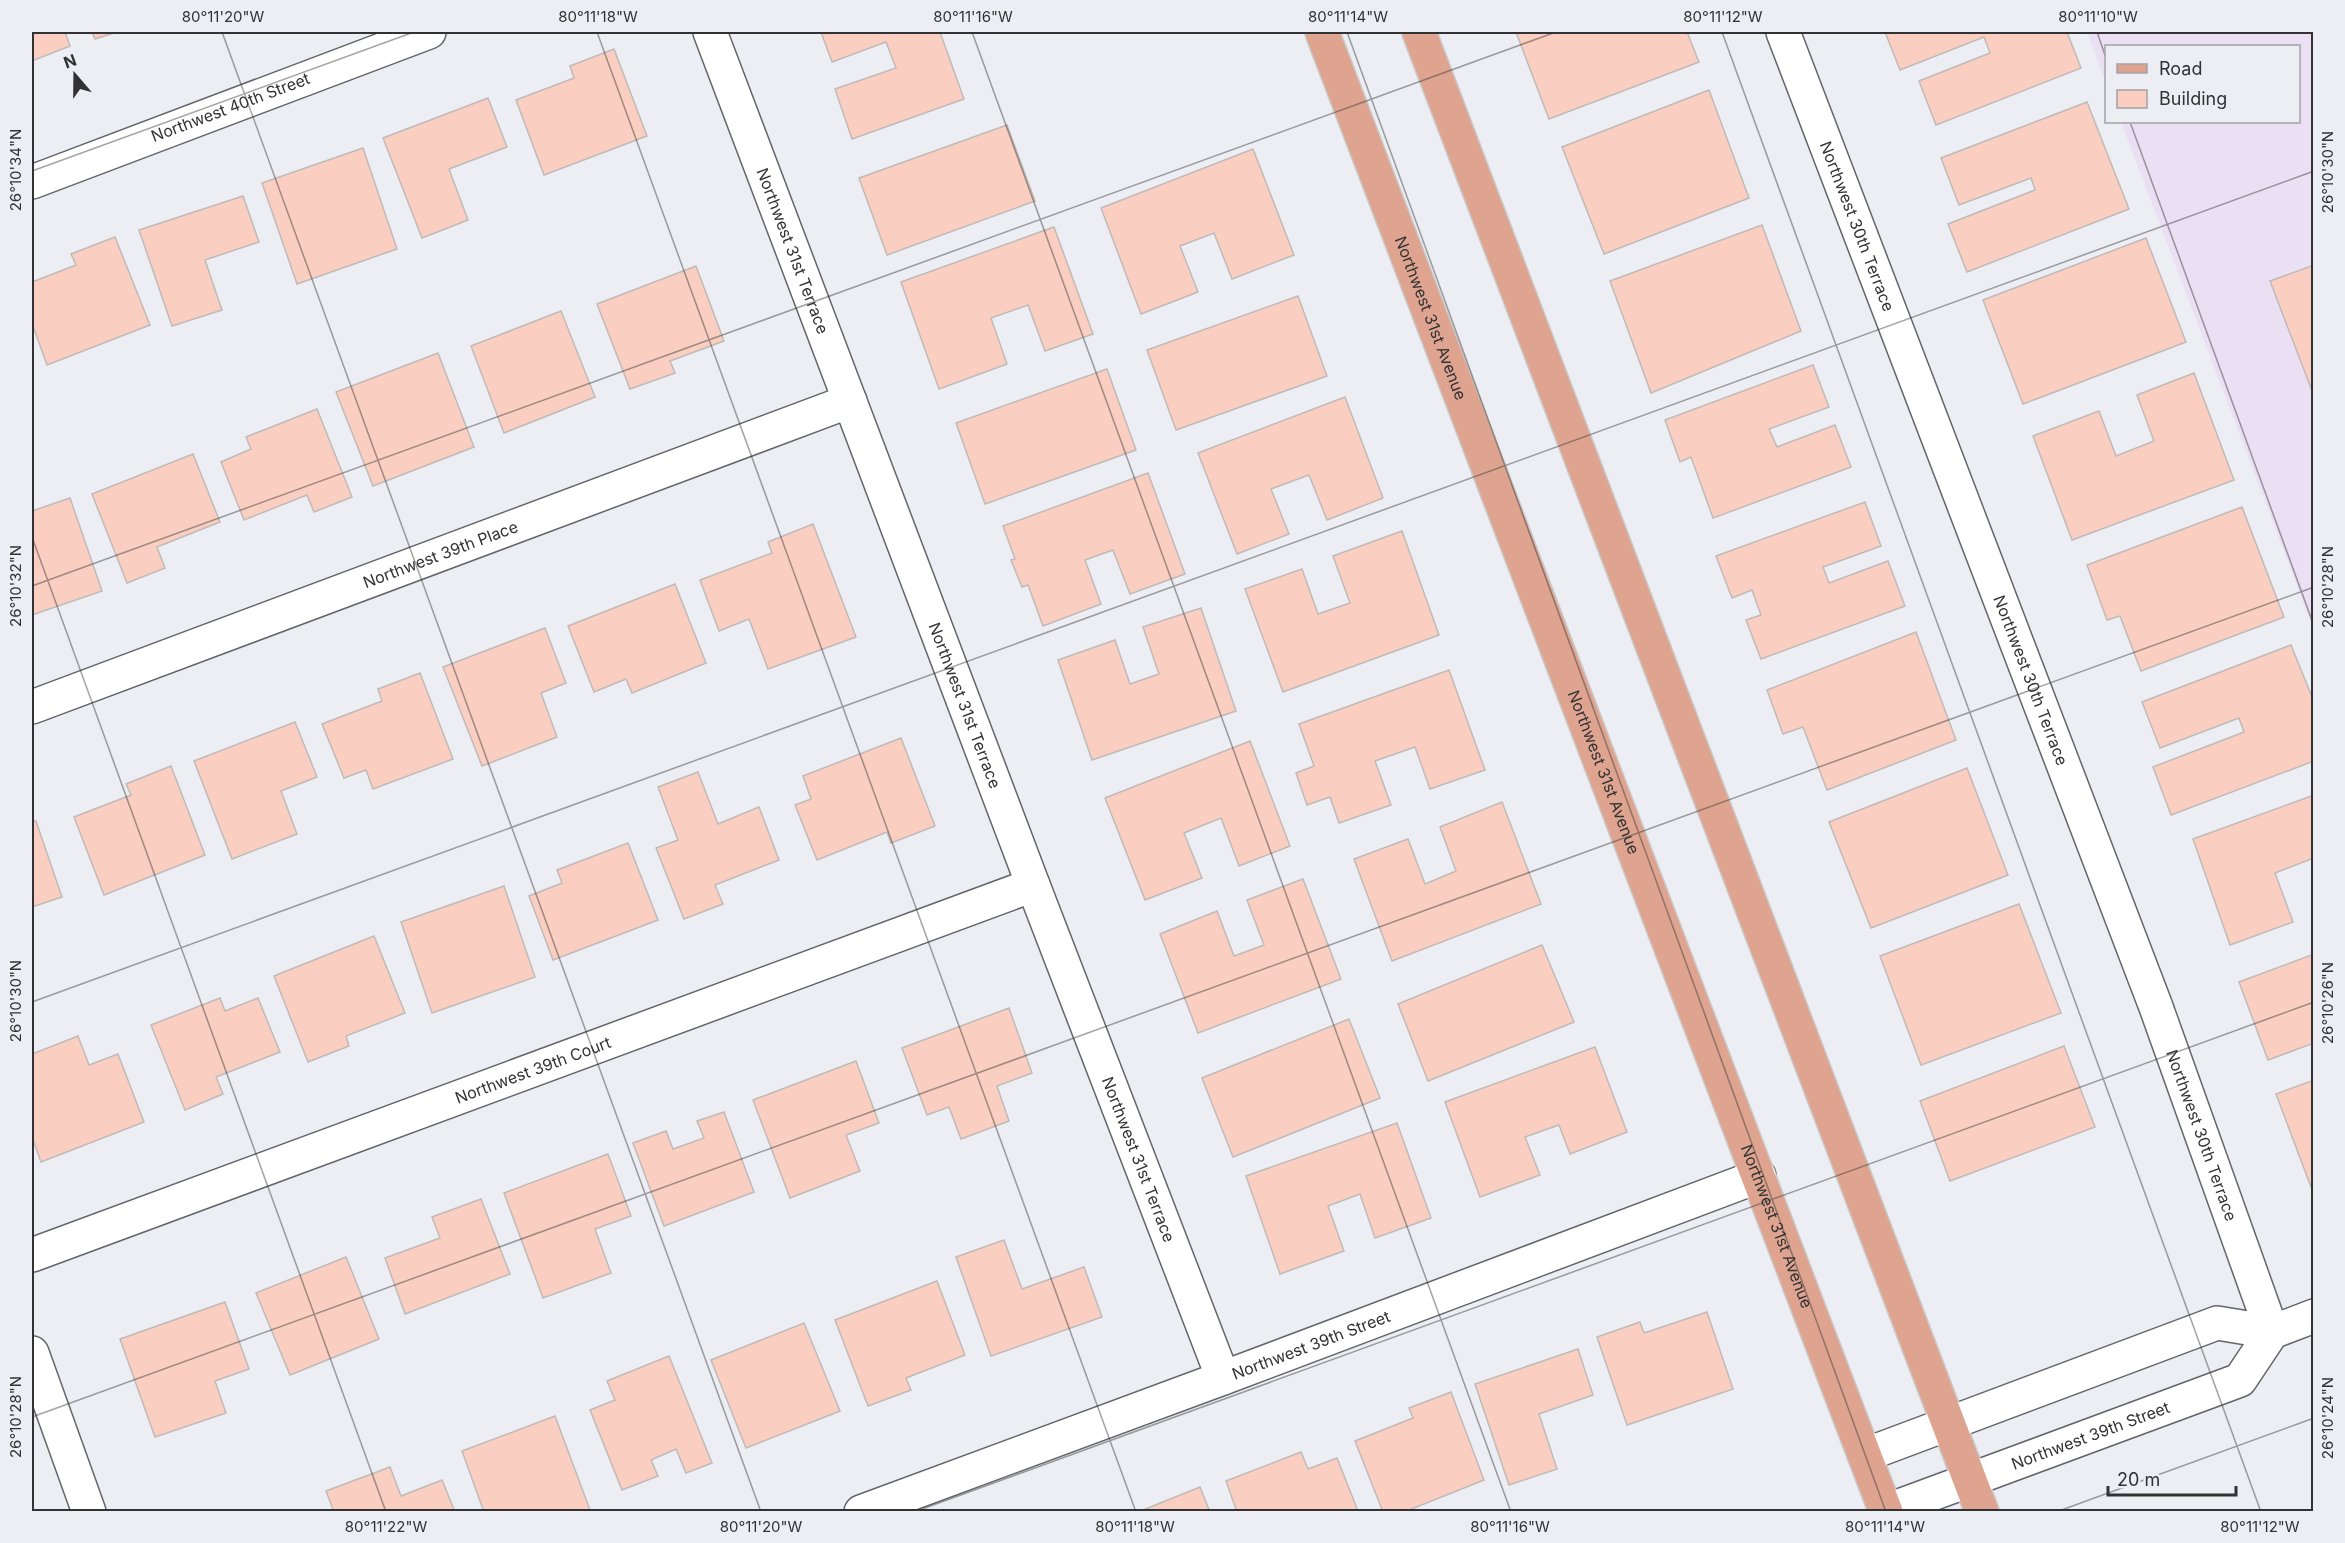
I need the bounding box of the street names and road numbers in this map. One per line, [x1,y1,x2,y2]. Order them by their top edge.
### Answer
street label: Northwest 40th Street [148,68,312,146]
street label: Northwest 30th Terrace [1816,138,1899,314]
street label: Northwest 31st Terrace [752,165,833,337]
street label: Northwest 31st Avenue [1391,233,1471,403]
street label: Northwest 39th Place [360,516,521,592]
street label: Northwest 30th Terrace [1989,592,2073,768]
street label: Northwest 31st Terrace [925,620,1005,791]
street label: Northwest 31st Avenue [1564,687,1644,857]
street label: Northwest 39th Court [452,1032,613,1108]
street label: Northwest 30th Terrace [2162,1047,2242,1224]
street label: Northwest 31st Terrace [1098,1074,1180,1245]
street label: Northwest 31st Avenue [1737,1141,1817,1311]
street label: Northwest 39th Street [1229,1306,1393,1384]
street label: Northwest 39th Street [2008,1397,2172,1474]

